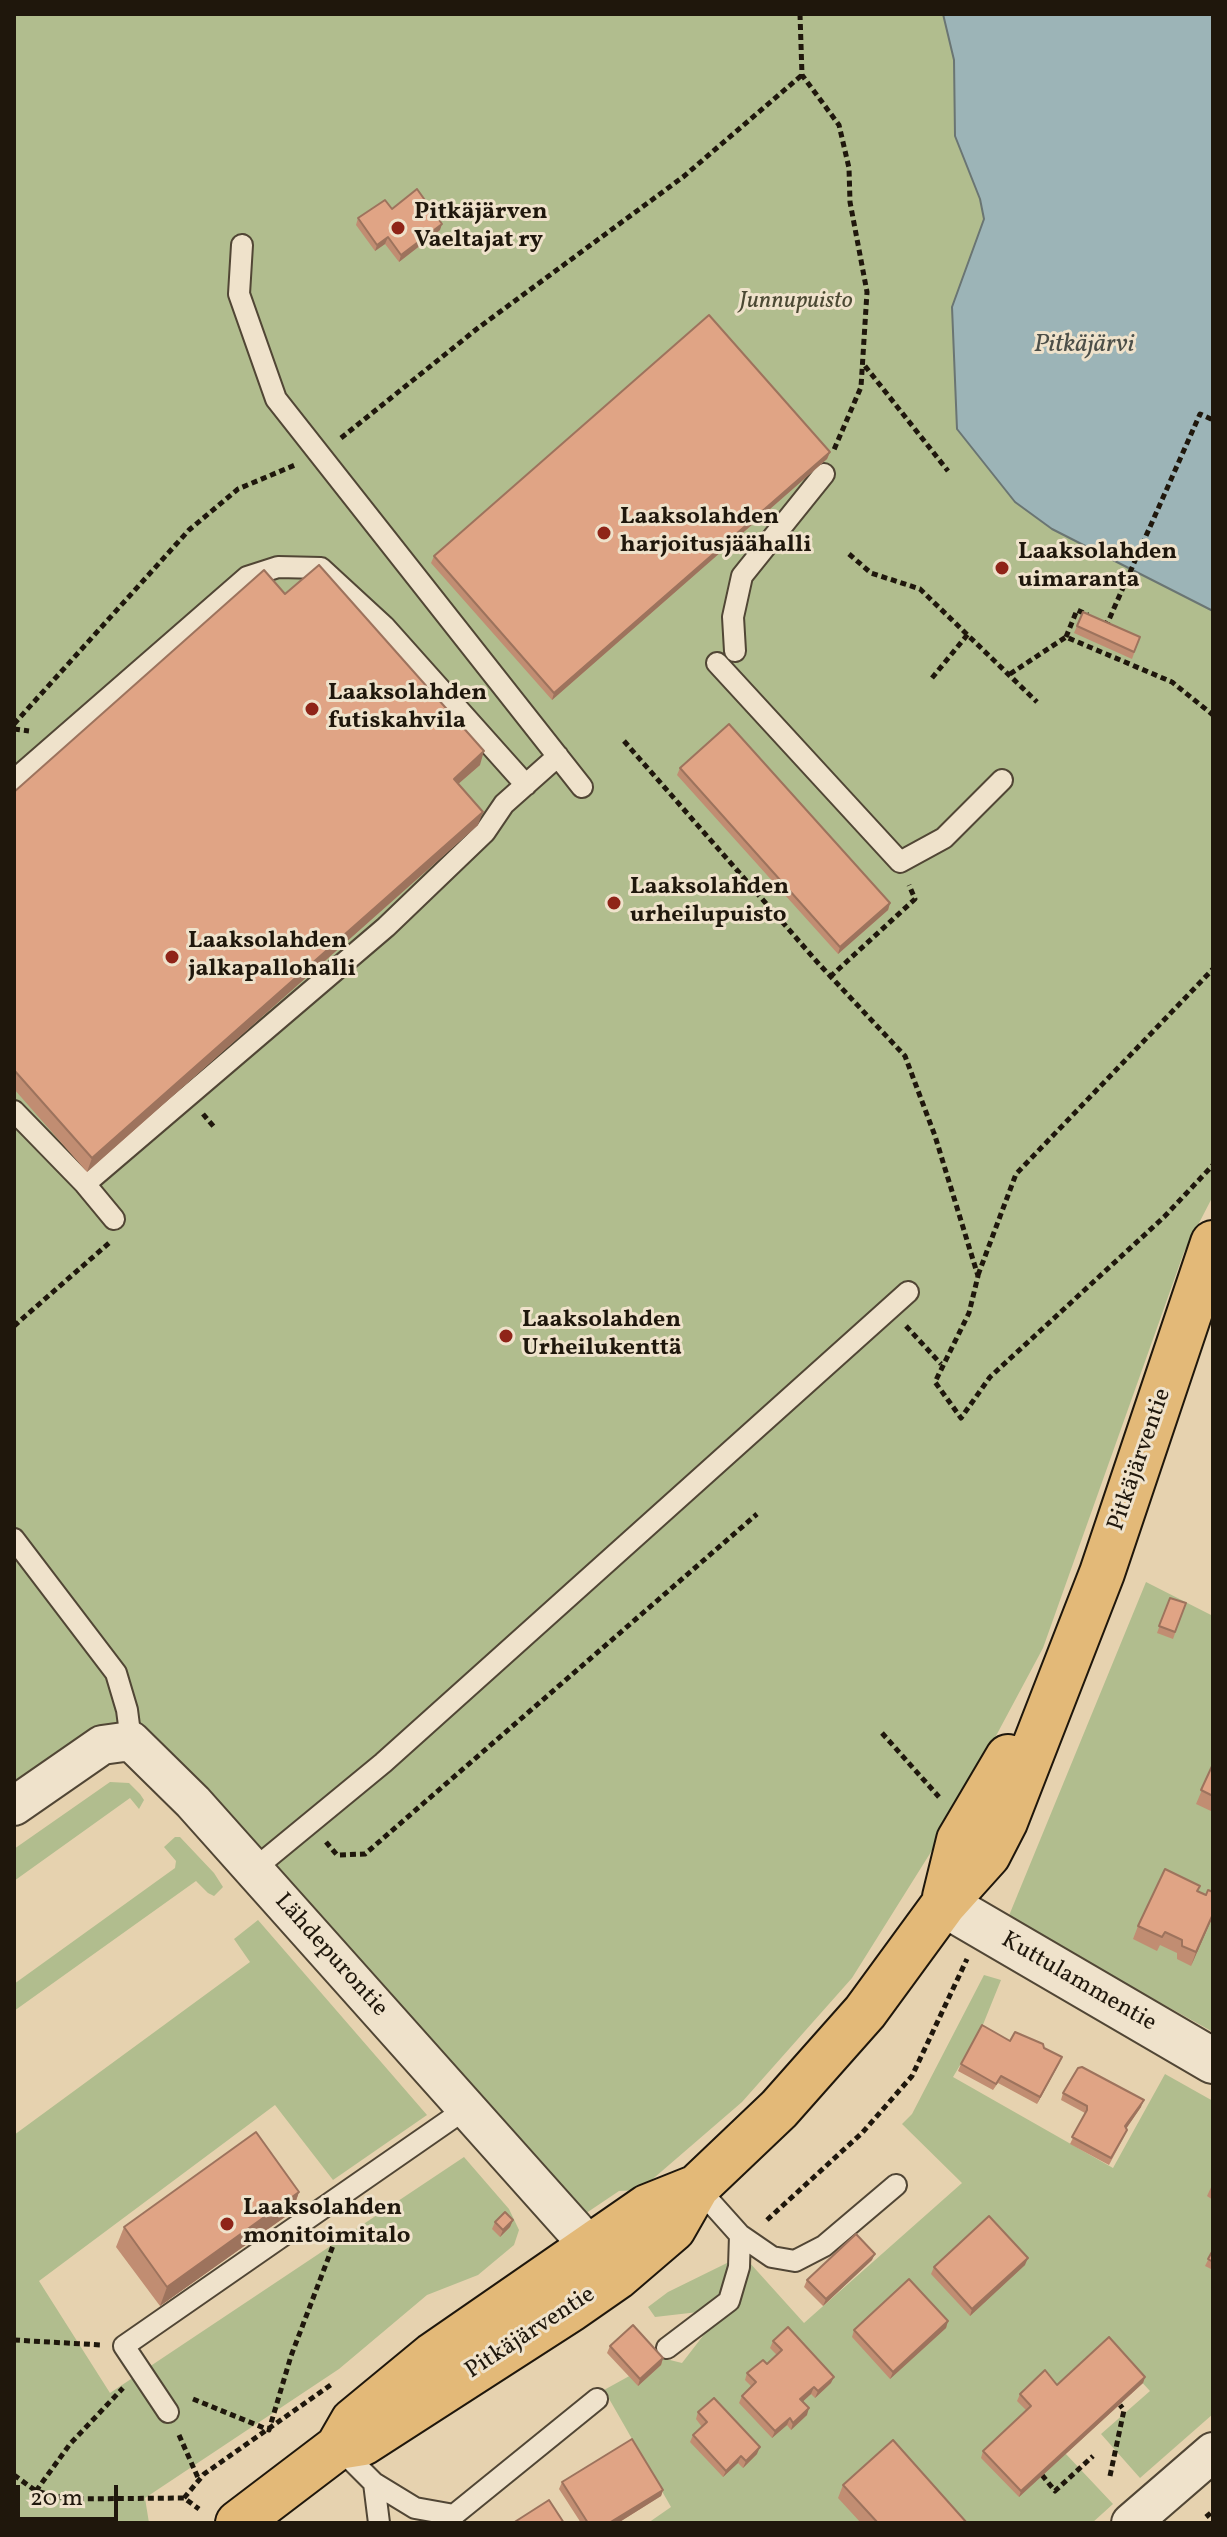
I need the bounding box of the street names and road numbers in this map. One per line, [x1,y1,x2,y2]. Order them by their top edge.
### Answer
street label: Pitkäjärventie [1103,1385,1179,1535]
street label: Lähdepurontie [267,1888,393,2024]
street label: Kuttulammentie [995,1927,1161,2039]
street label: Pitkäjärventie [461,2281,601,2387]

